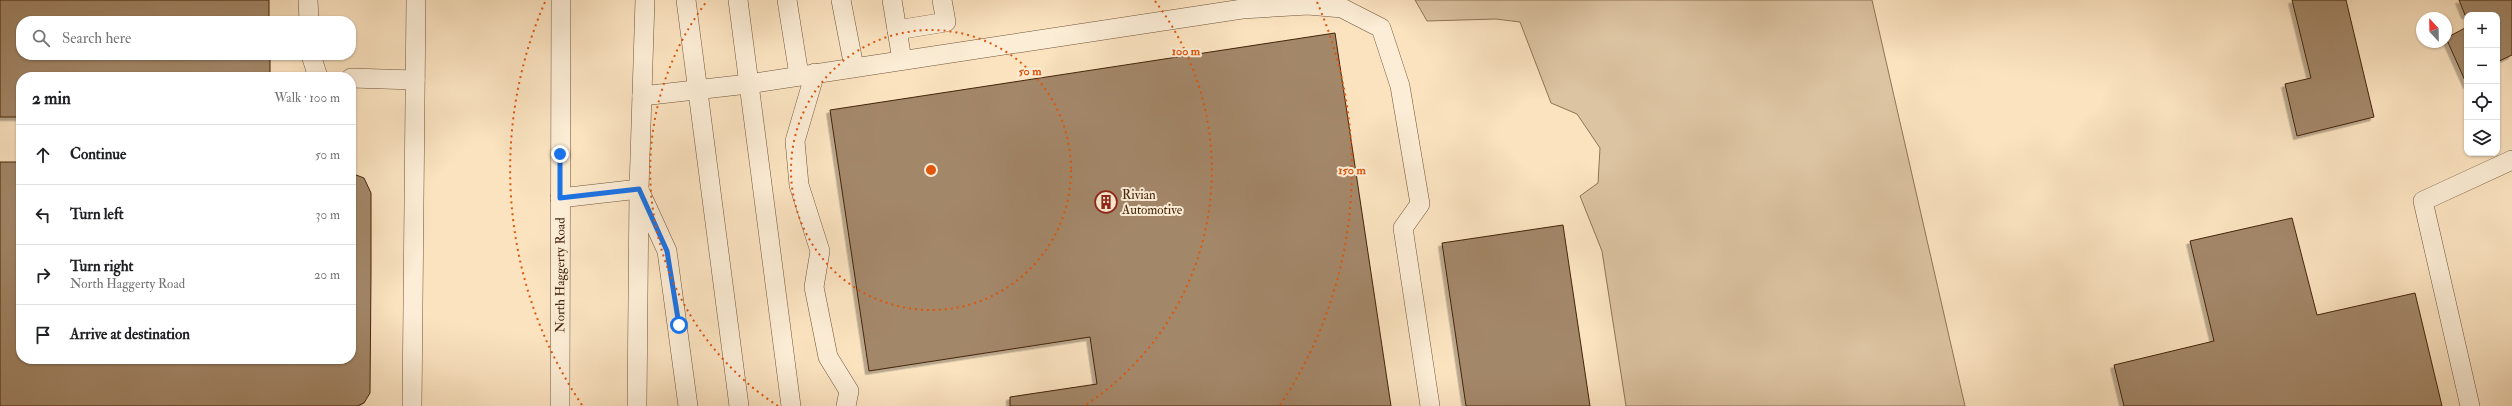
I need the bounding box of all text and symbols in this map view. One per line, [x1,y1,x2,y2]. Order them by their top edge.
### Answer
north arrow [2416,12,2452,48]
map controls [2464,12,2500,156]
button: + [2464,12,2500,48]
search box [16,16,356,60]
icon: search [30,27,52,49]
text: Search here [62,29,131,48]
text: 100 m [1172,44,1201,59]
button: − [2464,48,2500,84]
text: 50 m [1018,64,1042,79]
button: locate [2464,84,2500,120]
text: 2 min [32,88,71,109]
text: Walk · 100 m [274,90,340,106]
button: layers [2464,120,2500,156]
icon: ahead [32,144,54,166]
text: Continue [70,145,126,164]
route end [551,145,569,163]
text: 50 m [315,147,340,163]
centre of rings [924,163,938,177]
text: 150 m [1338,163,1366,178]
place label: Rivian Automotive [1121,187,1183,218]
building icon: Rivian Automotive [1093,189,1119,215]
icon: left [32,204,54,226]
text: Turn left [70,205,124,224]
text: 30 m [316,207,340,223]
street label: North Haggerty Road [552,217,569,333]
text: Turn right [70,257,133,276]
icon: right [32,264,54,286]
text: 20 m [314,267,340,283]
text: North Haggerty Road [70,276,185,292]
route start [670,316,688,334]
icon: arrive [32,324,54,346]
text: Arrive at destination [70,325,190,344]

